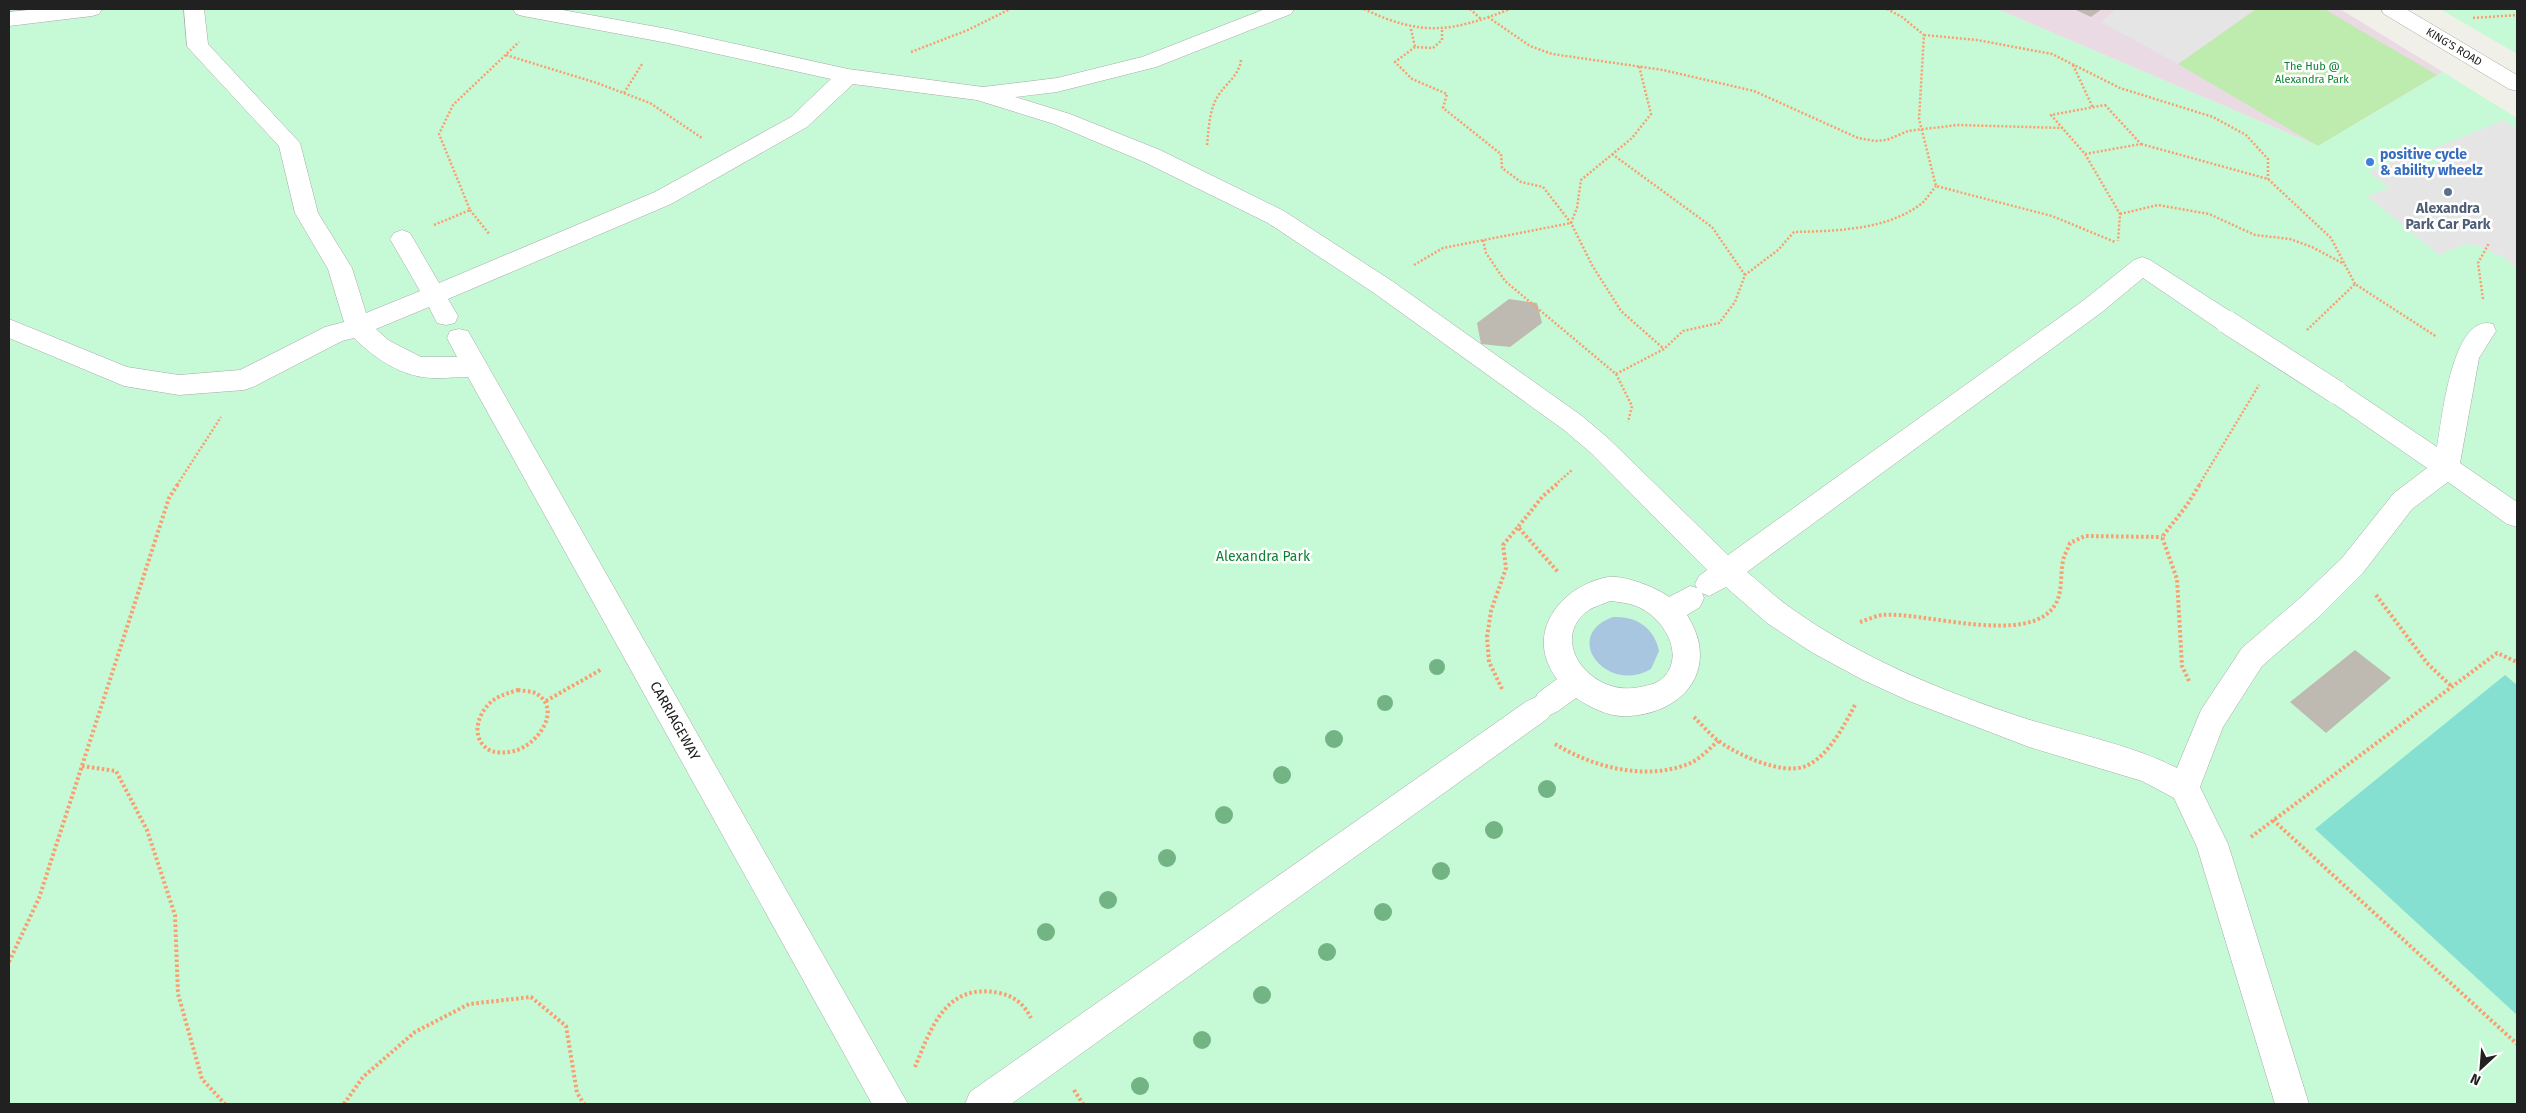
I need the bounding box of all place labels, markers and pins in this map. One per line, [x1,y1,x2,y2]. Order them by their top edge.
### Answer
place label: positive cycle & ability wheelz [2380,146,2483,179]
marker: positive cycle & ability wheelz [2364,156,2376,168]
marker: Alexandra Park Car Park [2442,186,2454,198]
place label: Alexandra Park Car Park [2405,200,2491,233]

